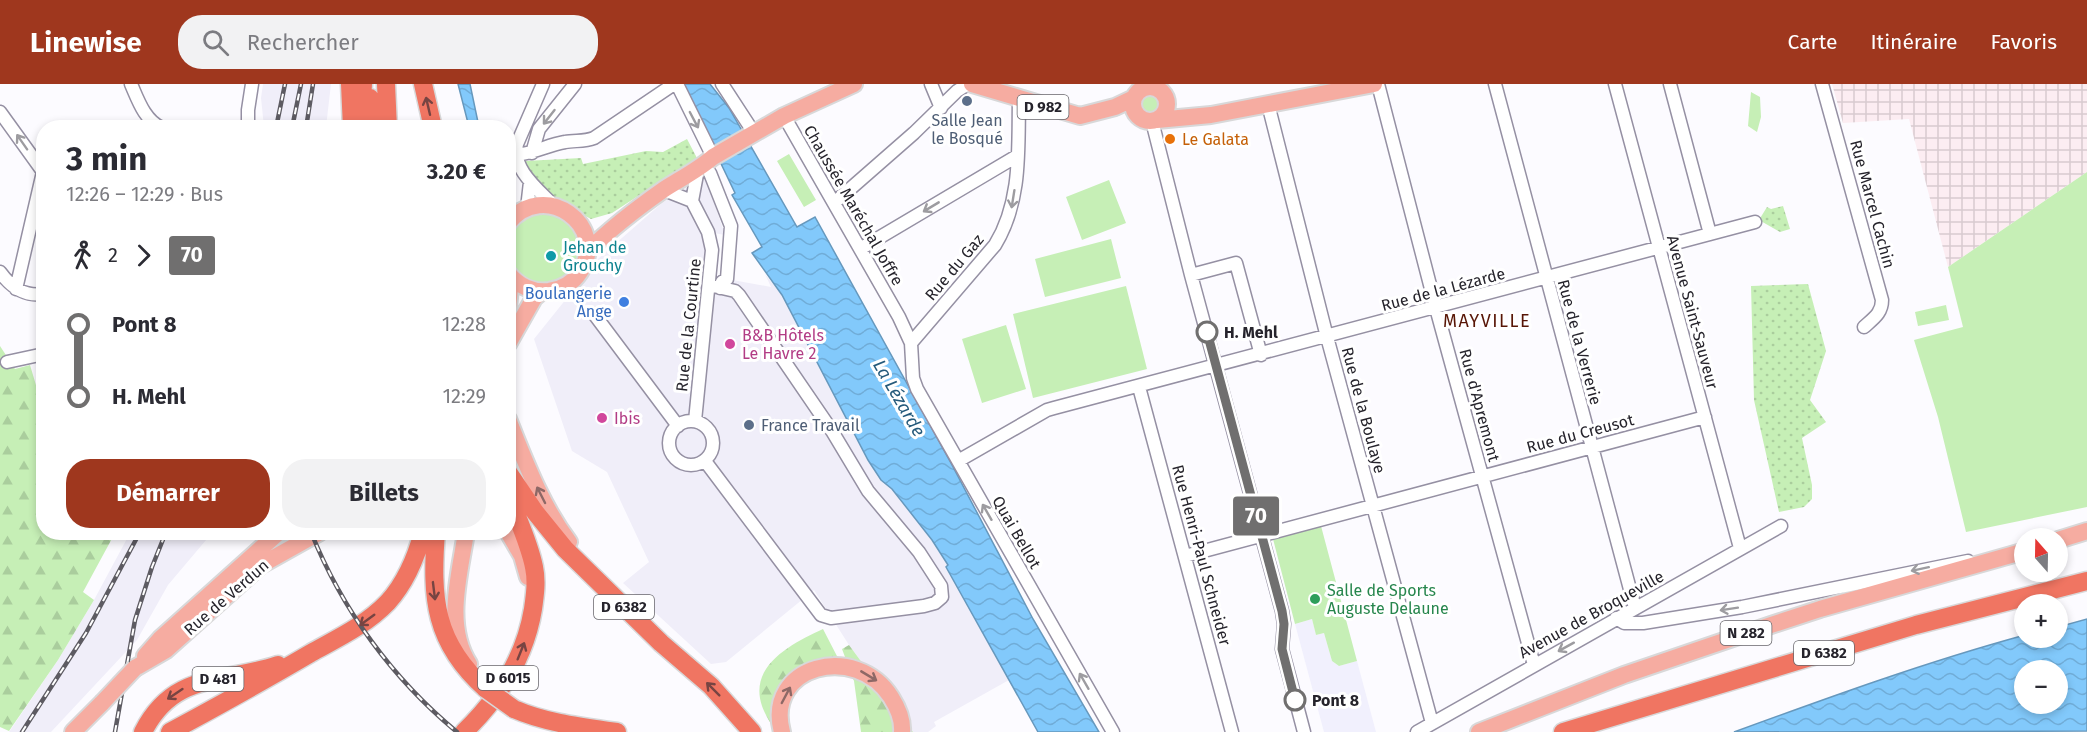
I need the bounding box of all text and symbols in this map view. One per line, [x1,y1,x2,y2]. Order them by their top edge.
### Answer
search box [178,15,598,69]
text: Linewise [30,26,142,59]
icon: search [199,26,232,59]
text: Rechercher [247,29,359,56]
text: Carte [1788,29,1837,55]
text: Itinéraire [1870,29,1957,55]
text: Favoris [1990,29,2057,55]
marker: Salle Jean le Bosqué [960,94,974,108]
road number: D 982 [1018,95,1068,119]
one-way arrow [422,97,433,116]
one-way arrow [543,108,556,124]
one-way arrow [689,111,701,129]
place label: Salle Jean le Bosqué [931,111,1003,148]
street label: Chaussée Maréchal Joffre [800,122,907,289]
place label: Le Galata [1182,130,1249,149]
marker: Le Galata [1163,132,1177,146]
one-way arrow [16,134,28,150]
street label: Rue Marcel Cachin [1846,138,1899,270]
text: 3 min [66,139,147,179]
text: 3.20 € [427,158,486,185]
text: 12:26 – 12:29 · Bus [66,182,223,206]
one-way arrow [1007,189,1018,209]
one-way arrow [923,202,940,214]
street label: Rue du Gaz [921,230,988,304]
street label: Avenue Saint-Sauveur [1663,233,1722,392]
place label: Jehan de Grouchy [563,238,627,275]
icon: walk [66,239,99,272]
icon: forward [127,239,160,272]
text: 70 [181,242,203,268]
text: 2 [108,243,118,267]
marker: Jehan de Grouchy [544,249,558,263]
street label: Rue de la Courtine [672,257,705,393]
street label: Rue de la Lézarde [1379,264,1507,315]
street label: Rue de la Verrerie [1554,277,1605,407]
place label: Boulangerie Ange [525,284,612,321]
marker: Boulangerie Ange [617,295,631,309]
district label: MAYVILLE [1443,310,1531,332]
text: Pont 8 [112,311,177,338]
text: 12:28 [442,312,486,336]
marker: H. Mehl [1196,321,1218,343]
place label: H. Mehl [1224,323,1278,342]
place label: B&B Hôtels Le Havre 2 [742,326,824,363]
marker: B&B Hôtels Le Havre 2 [723,337,737,351]
street label: Rue de la Boulaye [1338,345,1390,475]
street label: Rue d'Apremont [1455,347,1504,464]
water label: La Lézarde [868,356,930,440]
text: H. Mehl [112,383,186,410]
text: 12:29 [442,384,486,408]
place label: Ibis [614,409,640,428]
street label: Rue du Creusot [1524,410,1636,457]
marker: Ibis [595,411,609,425]
place label: France Travail [761,416,860,435]
marker: France Travail [742,418,756,432]
button: Démarrer [66,459,270,528]
button: Billets [282,459,486,528]
street label: Rue Henri-Paul Schneider [1168,463,1235,648]
one-way arrow [535,487,546,505]
street label: Quai Bellot [988,493,1045,572]
line badge: 70 [1229,496,1283,536]
text: 70 [1245,503,1267,529]
one-way arrow [981,504,993,521]
north arrow [2014,528,2068,582]
map controls [2014,528,2068,714]
street label: Rue de Verdun [180,556,272,639]
one-way arrow [1911,564,1930,575]
street label: Avenue de Broqueville [1516,567,1667,662]
one-way arrow [429,580,440,600]
place label: Salle de Sports Auguste Delaune [1327,581,1449,618]
marker: Salle de Sports Auguste Delaune [1308,592,1322,606]
button: + [2014,594,2068,648]
road number: D 6382 [594,595,654,619]
one-way arrow [1720,604,1740,615]
one-way arrow [359,614,375,626]
road number: N 282 [1720,621,1772,645]
road number: D 6382 [1794,641,1854,665]
one-way arrow [516,642,527,660]
one-way arrow [1557,642,1575,653]
button: − [2014,660,2068,714]
road number: D 6015 [478,666,538,690]
road number: D 481 [192,667,244,691]
one-way arrow [860,671,877,683]
one-way arrow [1077,673,1089,690]
one-way arrow [705,681,720,696]
one-way arrow [781,687,792,705]
one-way arrow [168,688,184,700]
marker: Pont 8 [1284,689,1306,711]
place label: Pont 8 [1312,691,1359,710]

